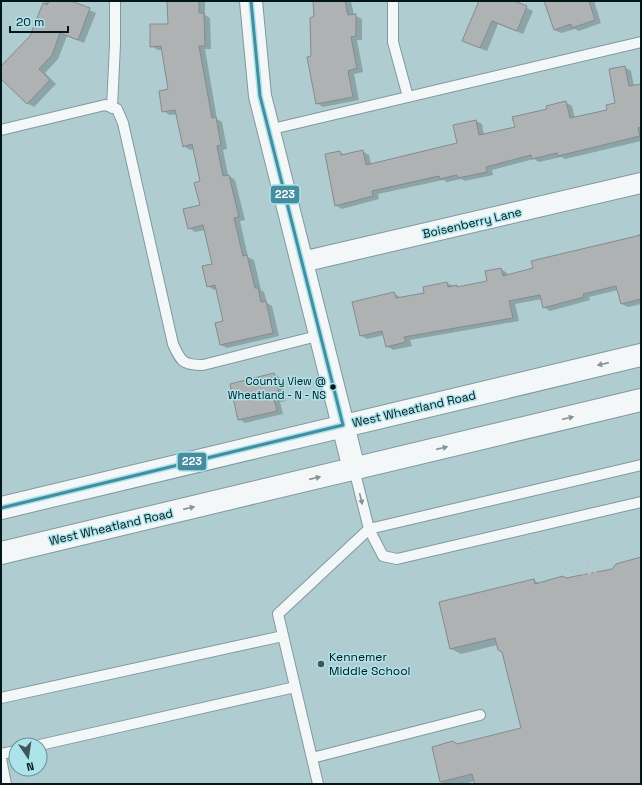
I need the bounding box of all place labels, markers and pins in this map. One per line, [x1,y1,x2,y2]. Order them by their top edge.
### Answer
place label: County View @ Wheatland - N - NS [228,374,326,402]
marker: County View @ Wheatland - N - NS [328,382,338,392]
place label: Kennemer Middle School [329,649,411,679]
marker: Kennemer Middle School [316,659,326,669]

